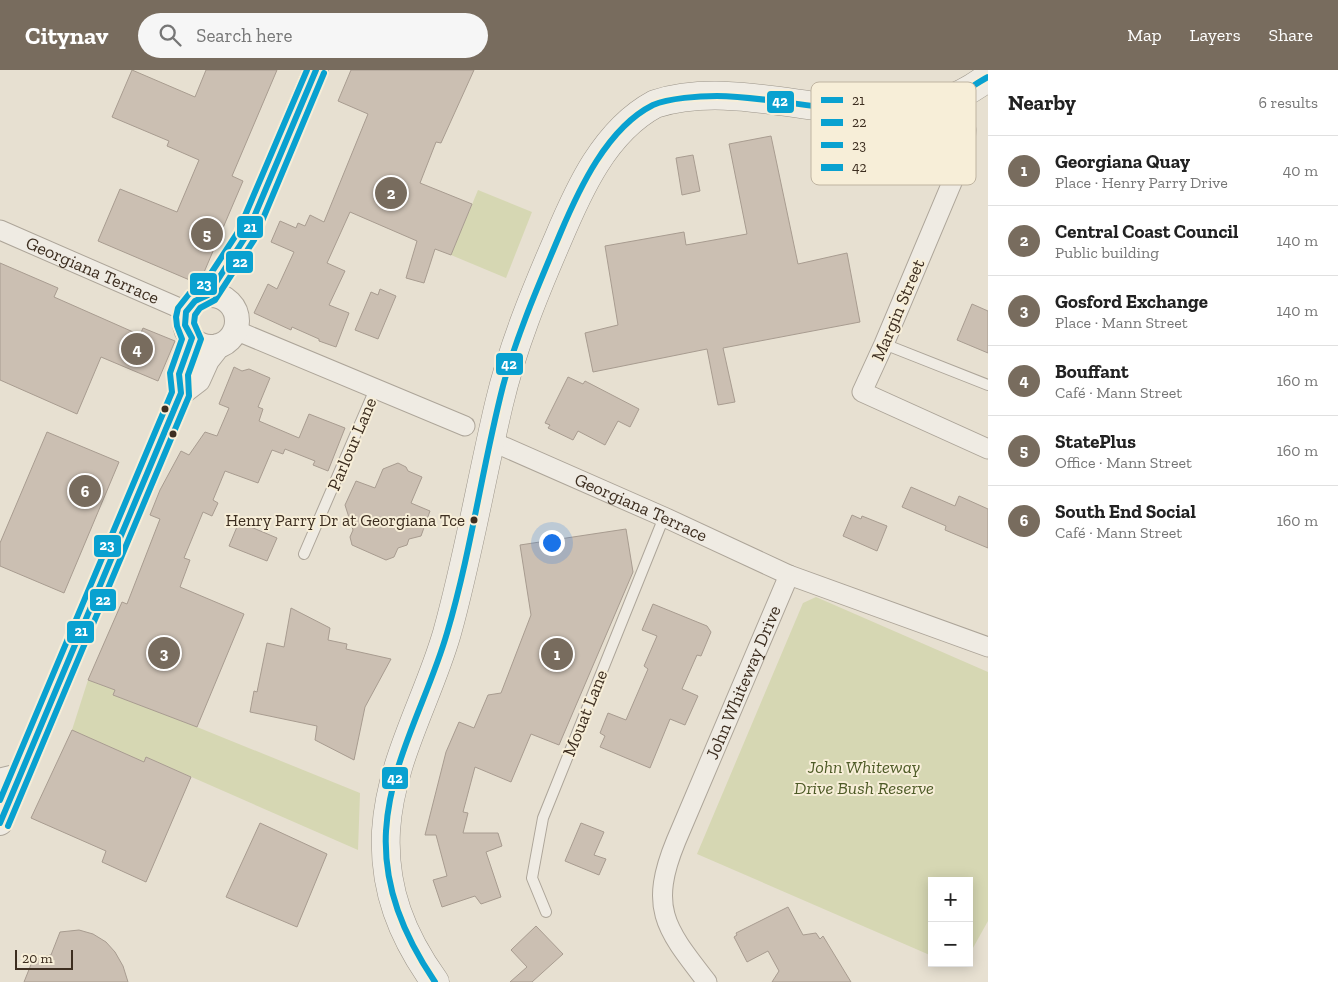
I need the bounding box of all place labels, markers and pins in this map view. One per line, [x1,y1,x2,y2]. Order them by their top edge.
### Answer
pin: 2 [375,174,407,212]
pin: 5 [191,215,223,253]
pin: 4 [121,330,153,368]
unlabelled marker [160,404,170,414]
unlabelled marker [168,429,178,439]
pin: 6 [69,472,101,510]
place label: Henry Parry Dr at Georgiana Tce [225,510,465,530]
marker: Henry Parry Dr at Georgiana Tce [469,515,479,525]
pin: 3 [148,634,180,672]
pin: 1 [541,635,573,673]

